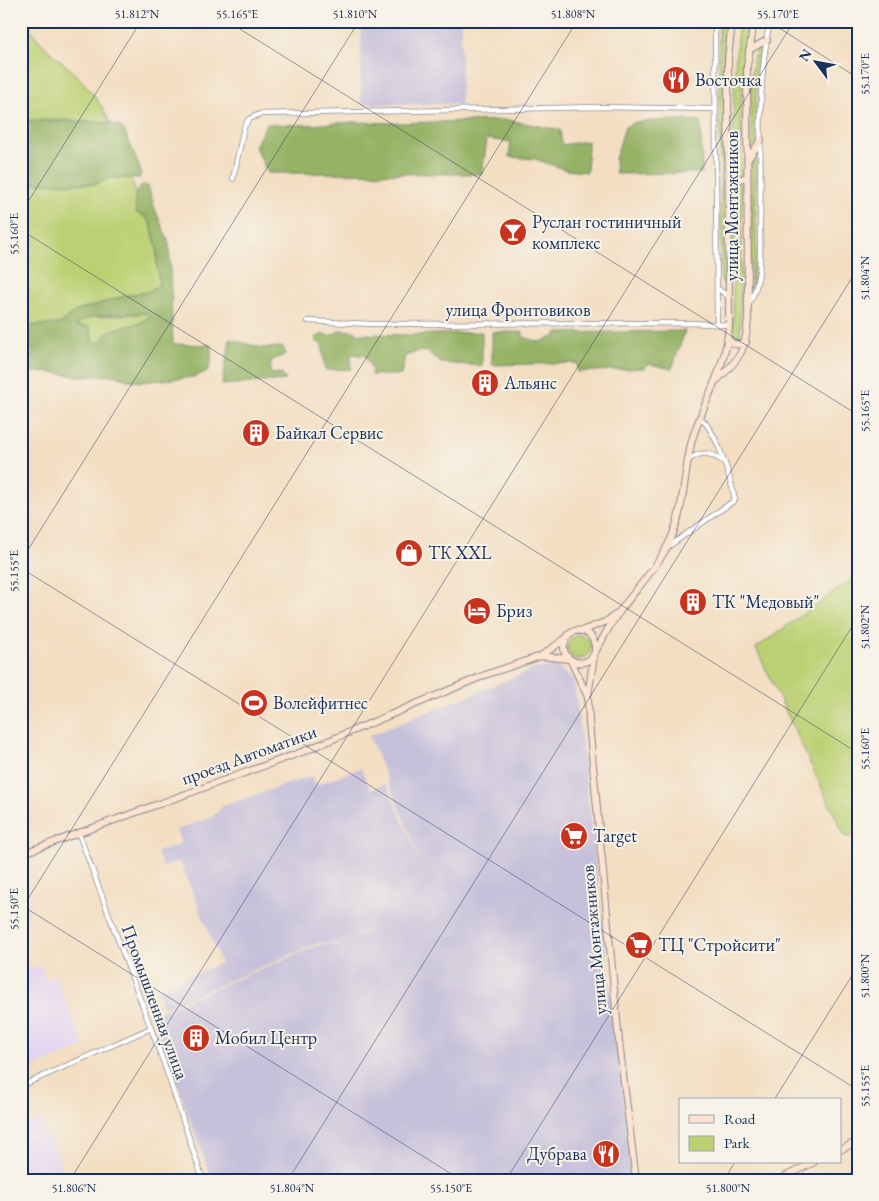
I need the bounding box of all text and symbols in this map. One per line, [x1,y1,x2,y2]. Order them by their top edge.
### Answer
text: 51.812°N [115,6,160,22]
text: 55.165°E [216,6,258,22]
text: 51.810°N [333,6,378,22]
text: 51.808°N [551,6,596,22]
text: 55.170°E [757,6,799,22]
north arrow [792,38,842,88]
text: N [794,45,816,65]
text: 55.170°E [857,53,873,95]
restaurant icon: Восточка [661,65,691,95]
place label: Восточка [695,68,762,91]
street label: улица Монтажников [720,130,743,281]
place label: Руслан гостиничный комплекс [532,210,682,254]
text: 55.160°E [6,213,22,255]
bar icon: Руслан гостиничный комплекс [498,217,528,247]
text: 51.804°N [857,255,873,300]
street label: улица Фронтовиков [445,298,591,321]
building icon: Альянс [470,368,500,398]
place label: Альянс [503,371,557,394]
text: 55.165°E [857,390,873,432]
building icon: Байкал Сервис [241,418,271,448]
place label: Байкал Сервис [275,421,384,444]
shop icon: ТК XXL [394,538,424,568]
place label: ТК XXL [428,541,492,564]
text: 55.155°E [6,550,22,592]
building icon: ТК "Медовый" [678,587,708,617]
place label: ТК "Медовый" [712,590,820,613]
hotel icon: Бриз [462,596,492,626]
place label: Бриз [496,599,532,622]
text: 51.802°N [857,604,873,649]
sports icon: Волейфитнес [239,688,269,718]
place label: Волейфитнес [273,691,368,714]
street label: проезд Автоматики [178,719,320,790]
text: 55.160°E [857,728,873,770]
supermarket icon: Target [559,821,589,851]
place label: Target [593,824,637,847]
street label: улица Монтажников [575,864,612,1016]
text: 55.150°E [6,888,22,930]
street label: Промышленная улица [117,921,194,1083]
supermarket icon: ТЦ "Стройсити" [624,930,654,960]
place label: ТЦ "Стройсити" [658,933,781,956]
text: 51.800°N [857,953,873,998]
building icon: Мобил Центр [181,1023,211,1053]
place label: Мобил Центр [215,1026,317,1049]
text: 55.155°E [857,1065,873,1107]
legend [679,1098,842,1164]
text: Road [724,1109,756,1128]
text: Park [724,1133,751,1152]
restaurant icon: Дубрава [591,1139,621,1169]
place label: Дубрава [527,1142,588,1165]
text: 51.806°N [52,1180,97,1196]
text: 51.804°N [270,1180,315,1196]
text: 55.150°E [430,1180,472,1196]
text: 51.800°N [706,1180,751,1196]

